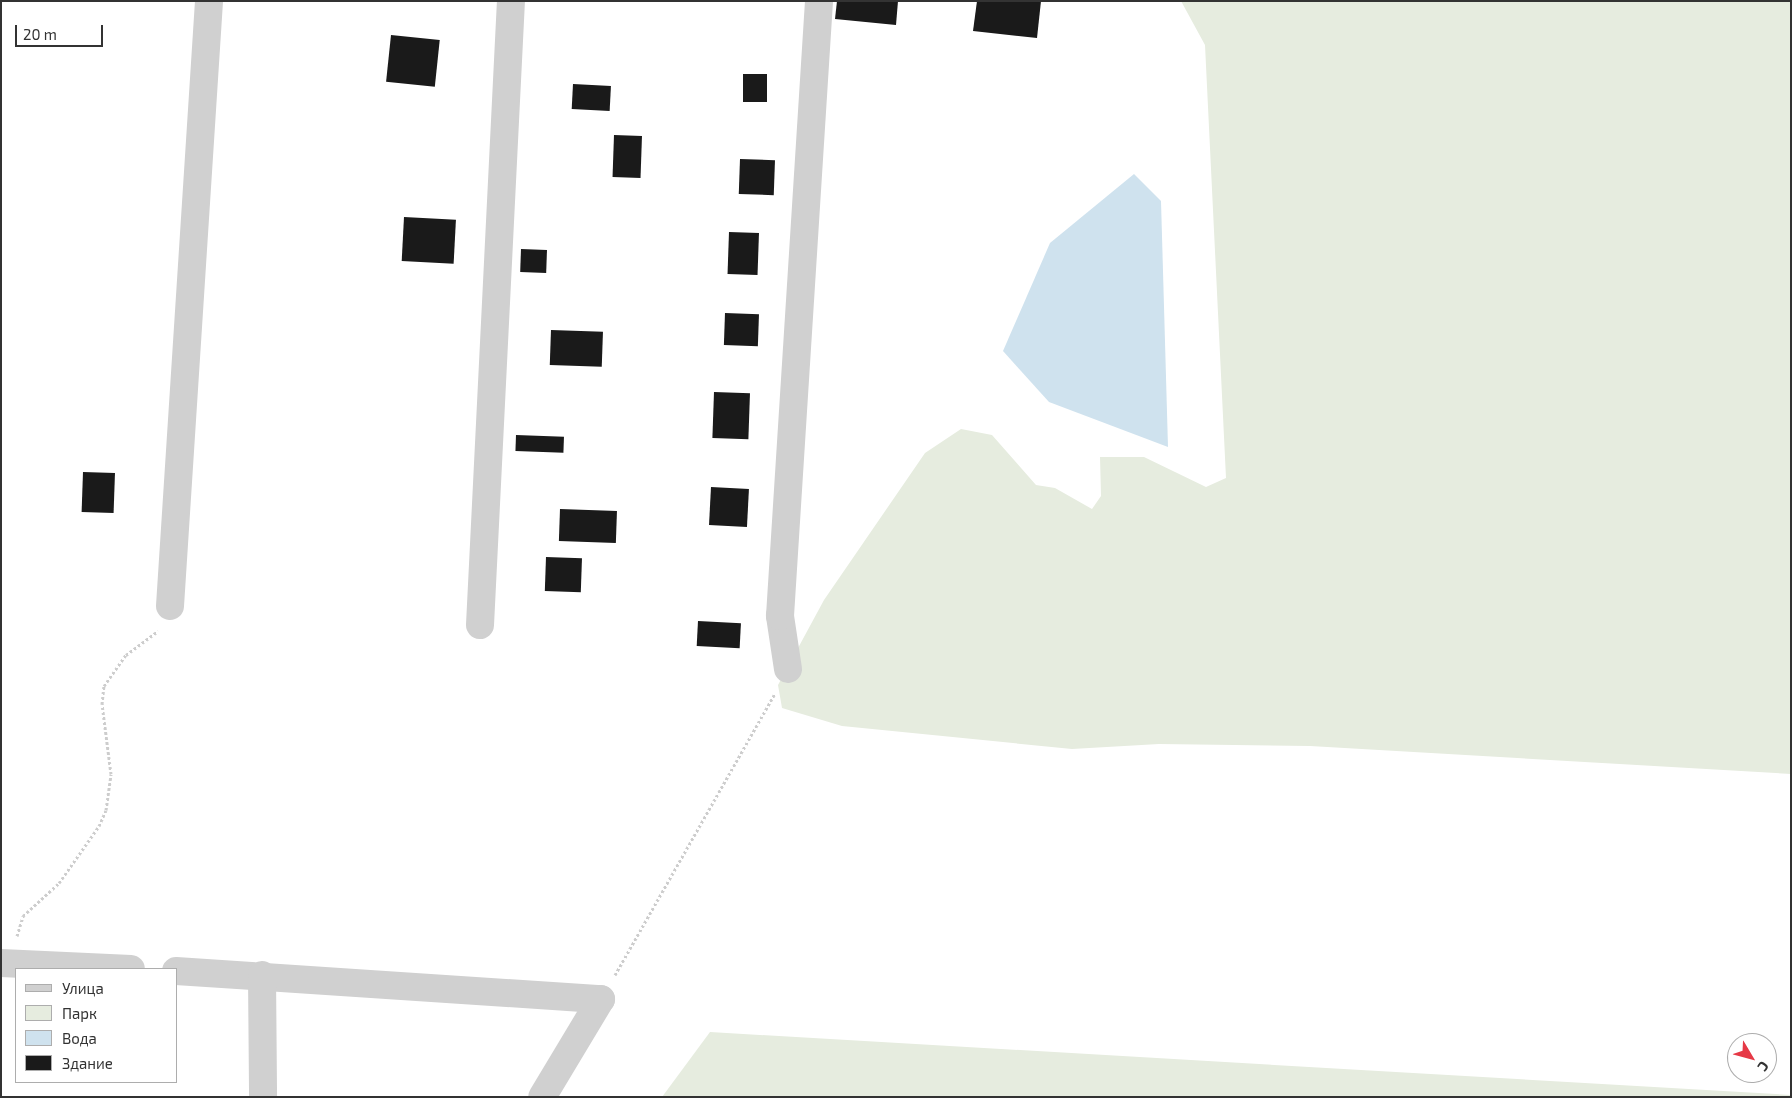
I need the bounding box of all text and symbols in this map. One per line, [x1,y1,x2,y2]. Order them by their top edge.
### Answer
scale bar [18,15,105,47]
text: 20 m [23,25,57,43]
legend [15,968,178,1083]
text: Улица [62,979,104,997]
text: Парк [62,1004,97,1022]
text: Вода [62,1029,97,1047]
north arrow [1727,1033,1777,1083]
text: Здание [62,1054,113,1072]
text: С [1754,1058,1773,1075]

